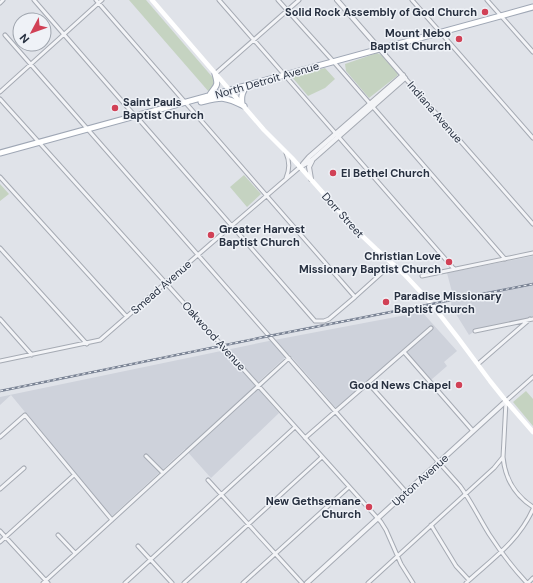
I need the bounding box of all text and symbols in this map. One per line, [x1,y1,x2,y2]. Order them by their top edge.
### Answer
place label: Solid Rock Assembly of God Church [285,5,477,19]
marker: Solid Rock Assembly of God Church [480,7,490,17]
north arrow [12,12,52,52]
place label: Mount Nebo Baptist Church [370,26,451,53]
text: N [17,31,32,46]
marker: Mount Nebo Baptist Church [454,34,464,44]
street label: North Detroit Avenue [213,58,321,102]
street label: Indiana Avenue [404,78,466,146]
place label: Saint Pauls Baptist Church [123,95,204,122]
marker: Saint Pauls Baptist Church [110,103,120,113]
place label: El Bethel Church [341,166,430,180]
marker: El Bethel Church [328,168,338,178]
street label: Dorr Street [319,189,367,241]
place label: Greater Harvest Baptist Church [219,222,305,249]
marker: Greater Harvest Baptist Church [206,230,216,240]
place label: Christian Love Missionary Baptist Church [299,249,441,276]
street label: Smead Avenue [128,257,194,317]
marker: Christian Love Missionary Baptist Church [444,257,454,267]
place label: Paradise Missionary Baptist Church [394,289,502,316]
marker: Paradise Missionary Baptist Church [381,297,391,307]
street label: Oakwood Avenue [179,298,249,374]
place label: Good News Chapel [349,378,451,392]
marker: Good News Chapel [454,380,464,390]
street label: Upton Avenue [389,451,451,509]
place label: New Gethsemane Church [266,494,361,521]
marker: New Gethsemane Church [364,502,374,512]

